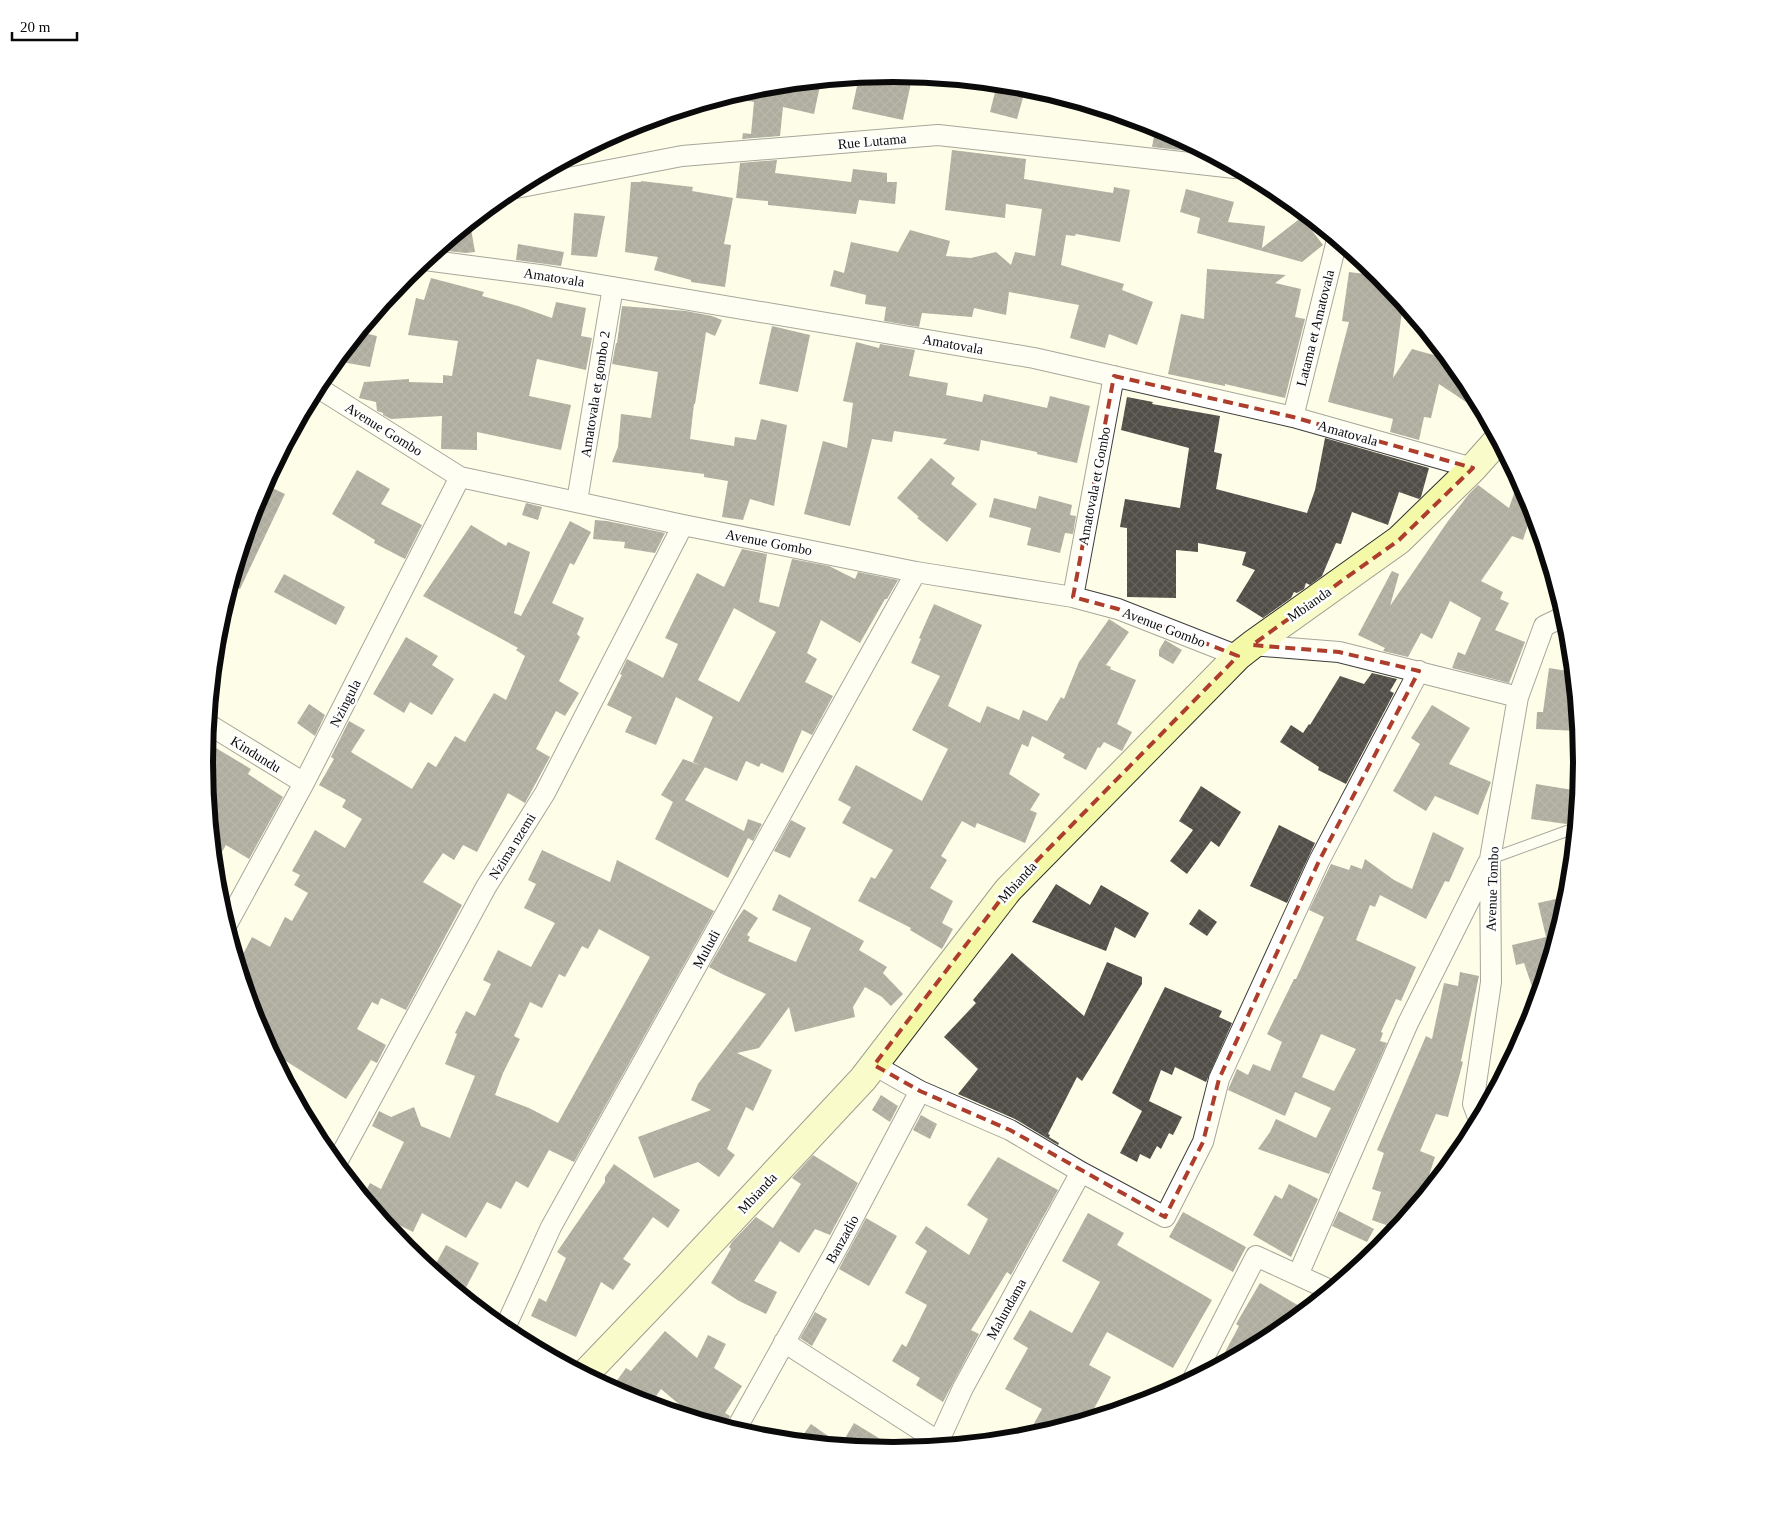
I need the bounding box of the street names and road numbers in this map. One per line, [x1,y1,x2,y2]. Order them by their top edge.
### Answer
street label: Rue Lutama [837,131,908,152]
street label: Amatovala [522,265,586,290]
street label: Latama et Amatovala [1294,267,1337,388]
street label: Amatovala et gombo 2 [578,330,613,458]
street label: Amatovala [921,332,985,357]
street label: Avenue Gombo [342,400,425,459]
street label: Amatovala [1316,418,1380,449]
street label: Amatovala et Gombo [1076,426,1113,547]
street label: Avenue Gombo [724,527,814,558]
street label: Mbianda [1285,584,1335,625]
street label: Avenue Gombo [1120,605,1208,650]
street label: Nzingula [327,676,364,729]
street label: Kindundu [228,733,283,776]
street label: Nzima nzemi [486,810,539,882]
street label: Avenue Tombo [1484,846,1501,932]
street label: Mbianda [995,858,1040,906]
street label: Muludi [690,927,723,971]
street label: Mbianda [735,1169,780,1217]
street label: Banzadio [823,1212,862,1266]
street label: Malundama [984,1276,1030,1342]

